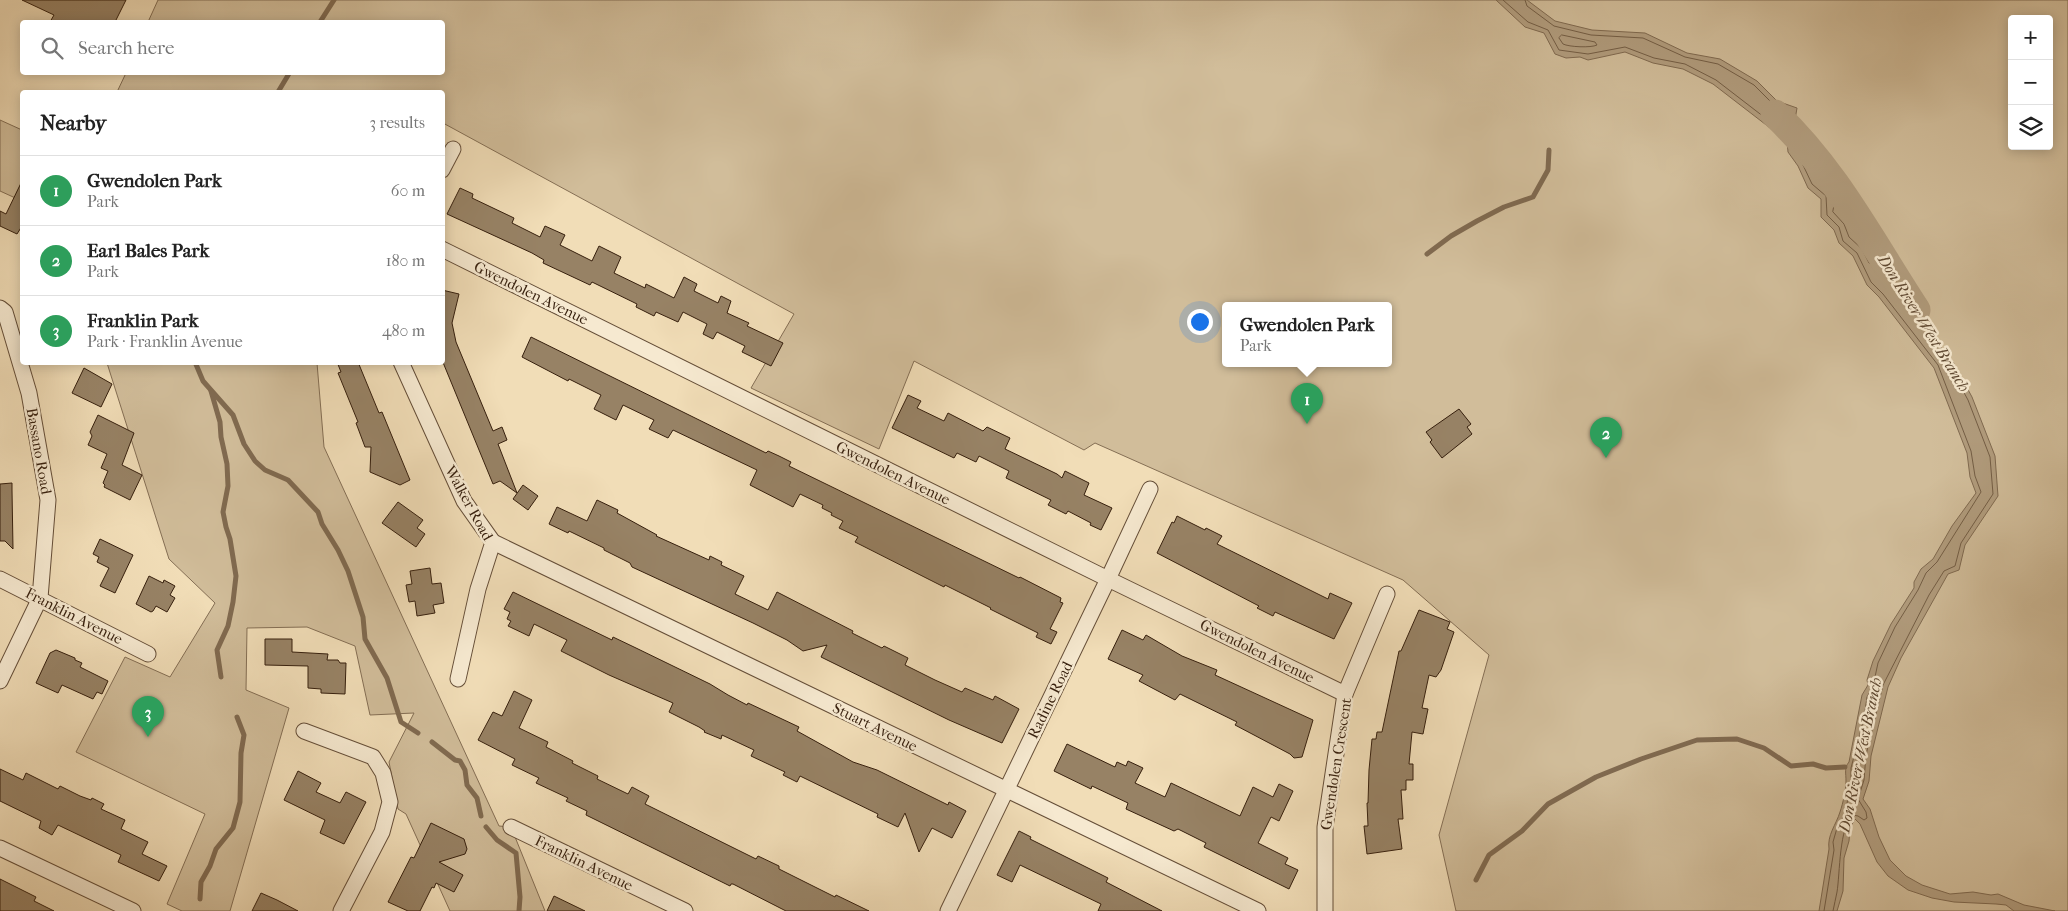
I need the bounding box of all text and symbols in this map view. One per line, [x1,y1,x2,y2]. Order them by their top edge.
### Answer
map controls [2008,15,2053,150]
button: + [2008,15,2053,60]
search box [20,20,445,75]
icon: search [38,34,66,62]
text: Search here [78,37,174,59]
button: − [2008,60,2053,105]
button: layers [2008,105,2053,150]
text: Nearby [40,111,106,135]
text: 3 results [369,113,425,132]
text: Gwendolen Park [87,170,222,192]
text: 1 [53,181,59,200]
text: 60 m [391,181,425,200]
text: Park [87,192,119,211]
text: Earl Bales Park [87,240,209,262]
water label: Don River West Branch [1874,250,1974,395]
text: 2 [52,251,60,270]
text: 180 m [386,251,425,270]
street label: Gwendolen Avenue [471,258,592,329]
text: Park [87,262,119,281]
popup [1222,302,1392,367]
your location [1187,309,1213,335]
text: Franklin Park [87,310,199,332]
text: Gwendolen Park [1240,314,1374,336]
text: 3 [53,321,59,340]
text: 480 m [382,321,425,340]
text: Park · Franklin Avenue [87,332,243,351]
text: Park [1240,336,1271,355]
pin: 1 [1291,383,1323,424]
street label: Bassano Road [23,406,56,496]
pin: 2 [1590,417,1622,458]
street label: Gwendolen Avenue [833,438,954,509]
street label: Walker Road [441,462,497,544]
street label: Franklin Avenue [22,584,126,649]
street label: Gwendolen Avenue [1197,616,1318,687]
street label: Radine Road [1024,658,1077,741]
water label: Don River West Branch [1834,676,1886,835]
pin: 3 [132,696,164,737]
street label: Gwendolen Crescent [1317,696,1355,831]
street label: Stuart Avenue [830,699,921,755]
street label: Franklin Avenue [532,832,636,895]

